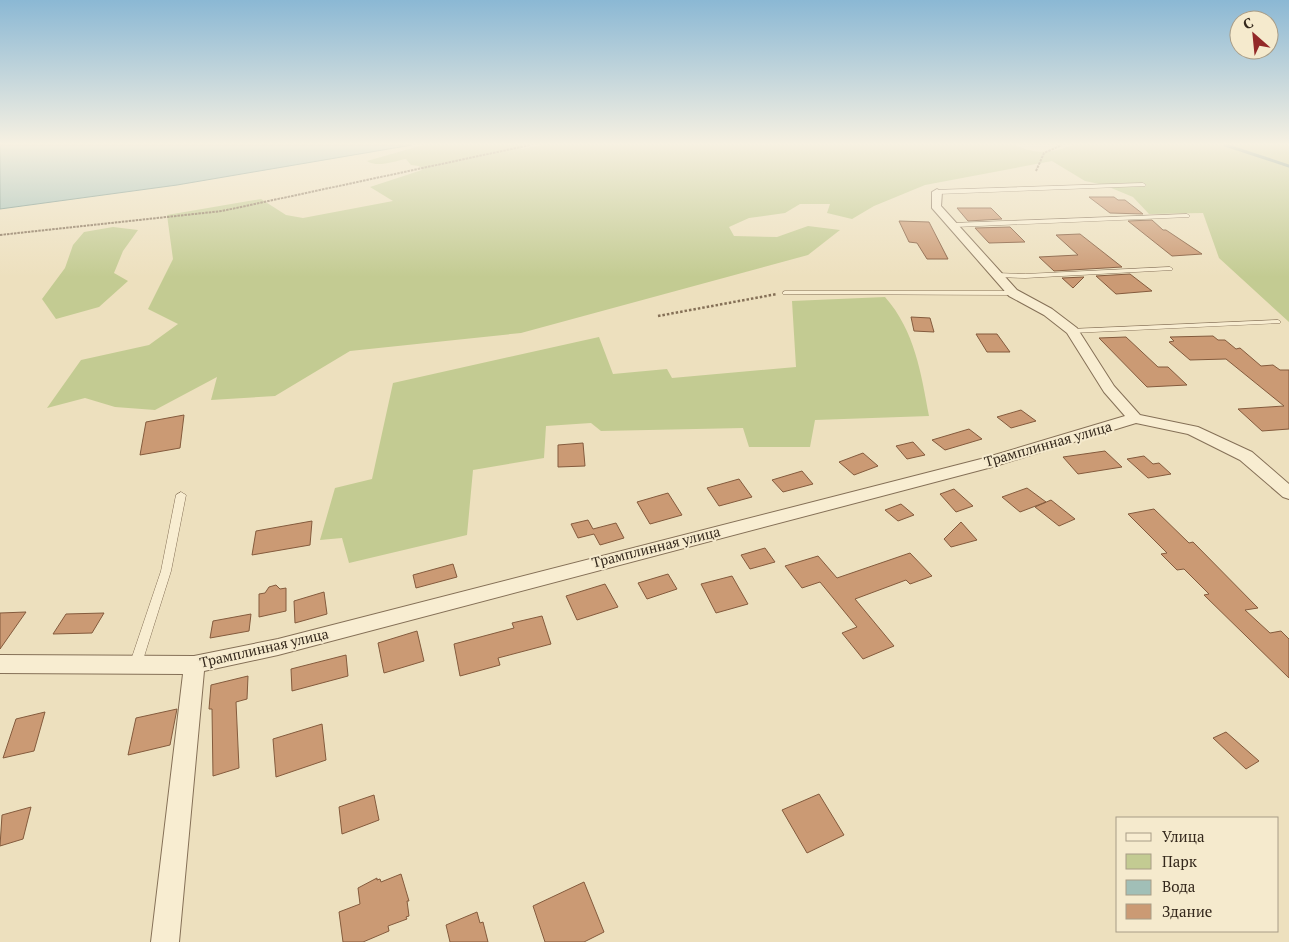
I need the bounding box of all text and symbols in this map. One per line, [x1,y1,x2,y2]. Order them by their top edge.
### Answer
north arrow [1229,10,1279,60]
text: С [1239,12,1256,34]
street label: Трамплинная улица [982,416,1114,471]
street label: Трамплинная улица [590,521,722,572]
street label: Трамплинная улица [198,623,330,672]
legend [1116,817,1279,932]
text: Улица [1162,826,1205,846]
text: Парк [1162,851,1198,871]
text: Вода [1162,876,1196,896]
text: Здание [1162,901,1212,921]

